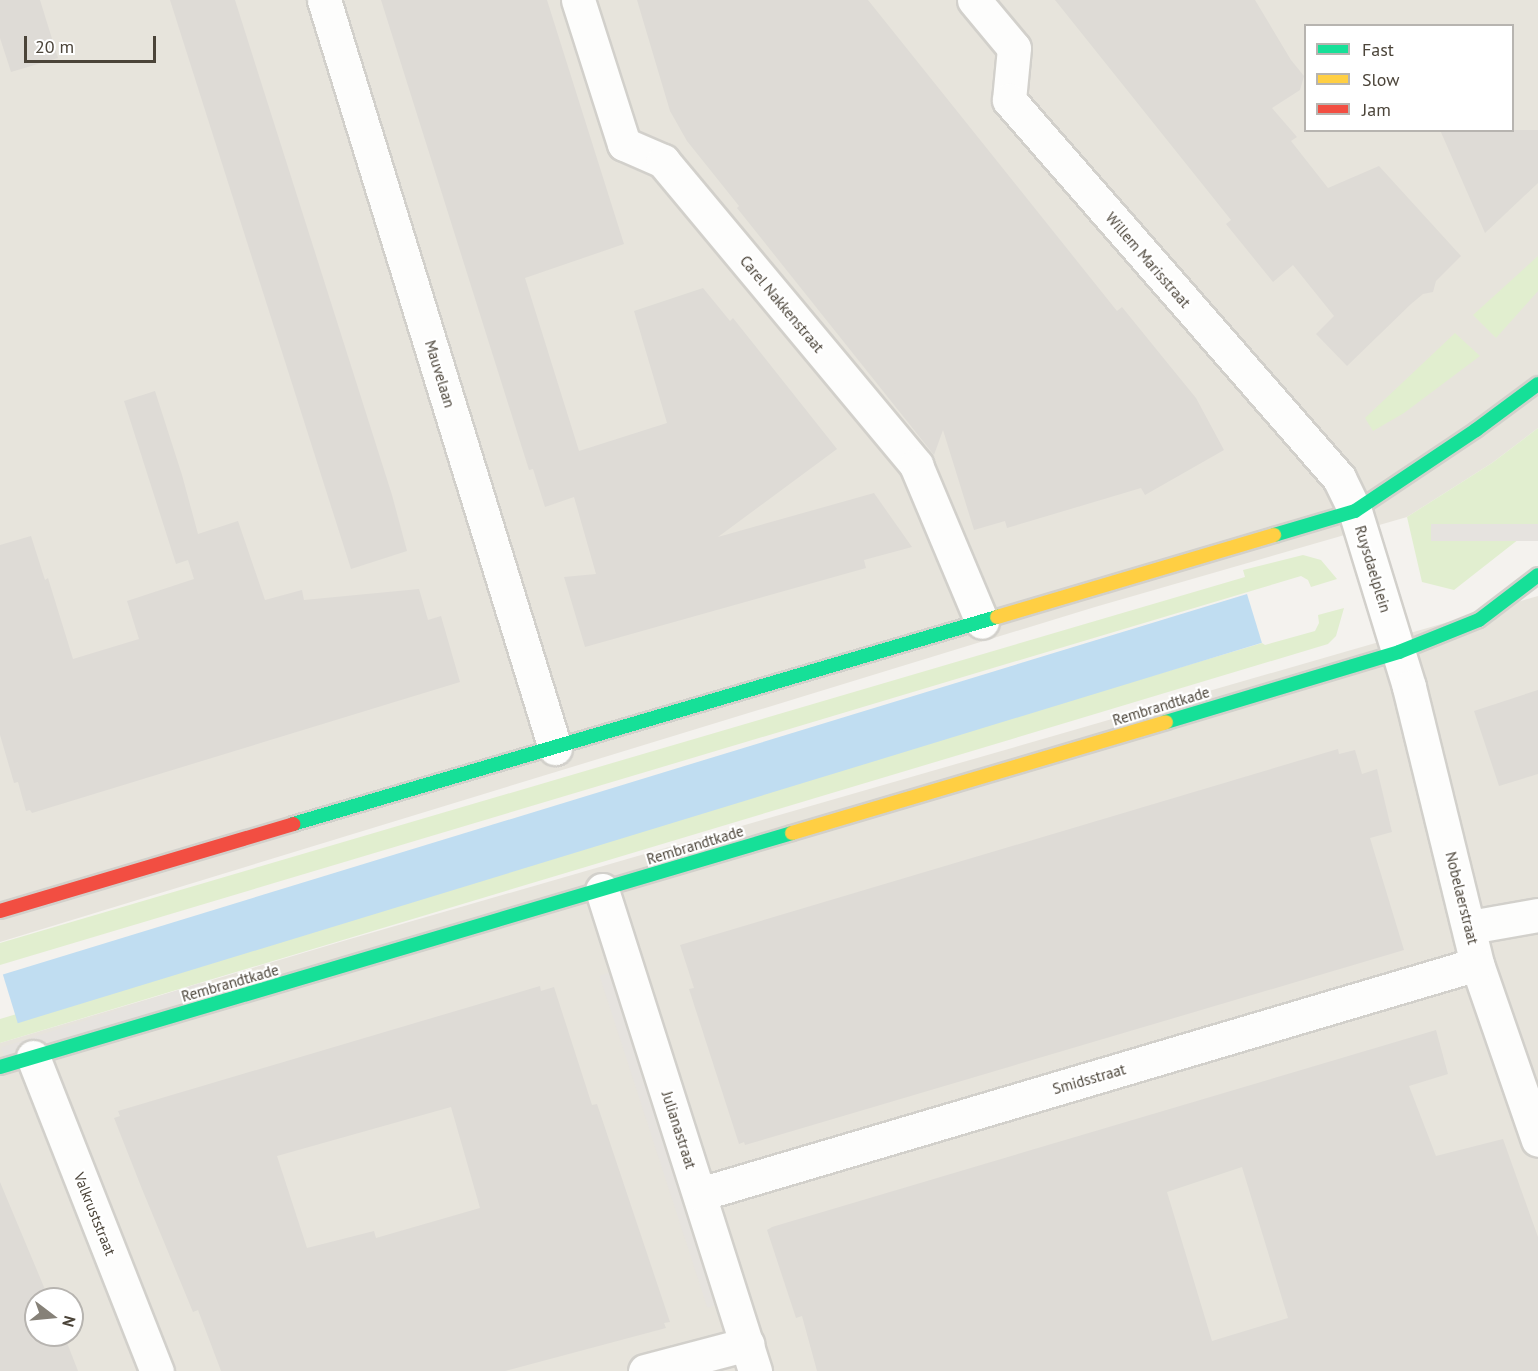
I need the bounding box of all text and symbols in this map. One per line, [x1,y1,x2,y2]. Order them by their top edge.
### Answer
scale bar [27,24,159,62]
legend [1304,24,1514,132]
text: 20 m [35,35,74,58]
text: Fast [1362,38,1394,61]
text: Slow [1362,68,1400,91]
text: Jam [1362,98,1391,121]
street label: Willem Marisstraat [1102,209,1194,311]
street label: Carel Nakkenstraat [736,252,828,356]
street label: Mauvelaan [421,338,459,410]
street label: Ruysdaelplein [1351,523,1395,615]
street label: Rembrandtkade [1110,683,1212,729]
street label: Rembrandtkade [644,822,746,868]
street label: Nobelaerstraat [1442,850,1482,946]
street label: Rembrandtkade [179,961,281,1005]
street label: Smidsstraat [1050,1060,1128,1098]
street label: Julianastraat [658,1089,700,1171]
street label: Valkruststraat [70,1170,120,1258]
north arrow [24,1287,84,1347]
text: N [58,1314,80,1329]

